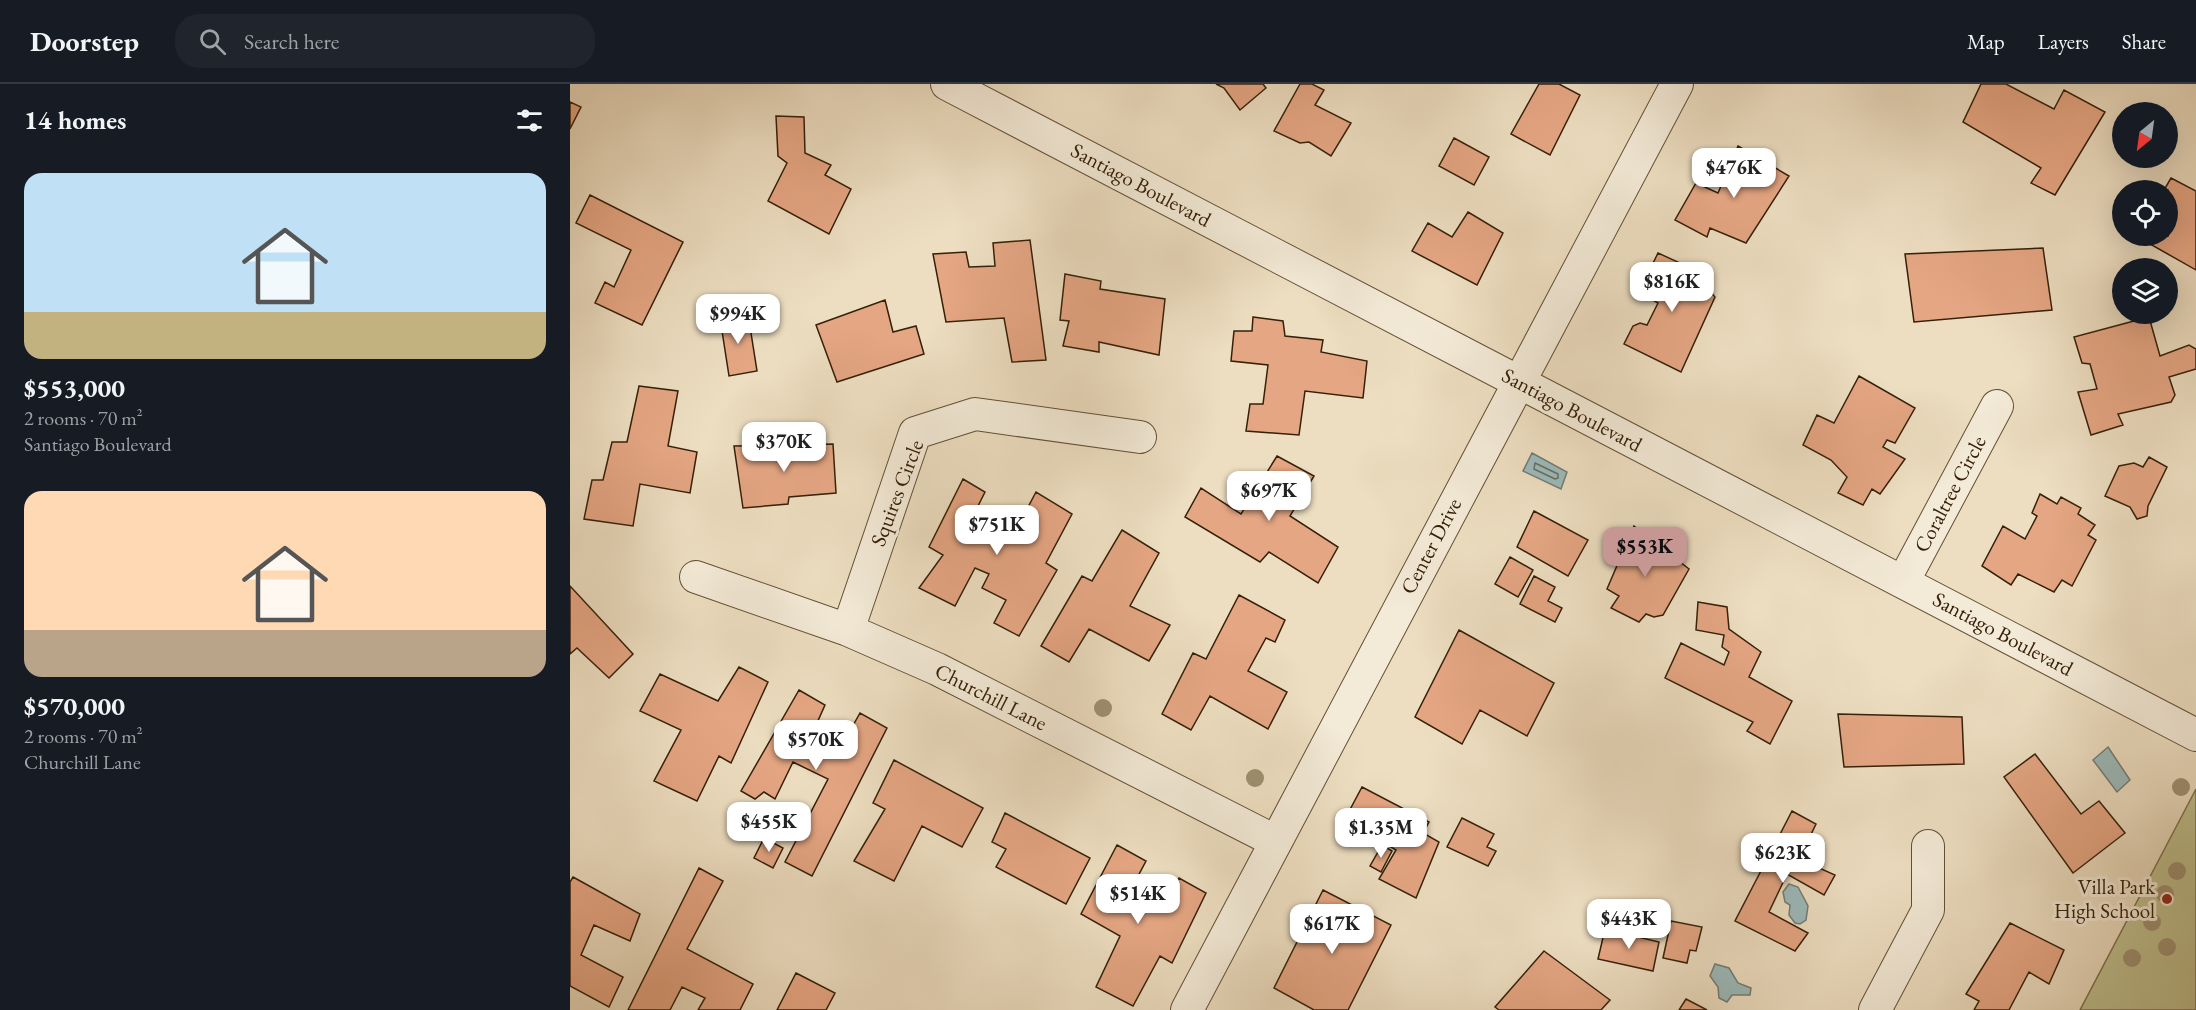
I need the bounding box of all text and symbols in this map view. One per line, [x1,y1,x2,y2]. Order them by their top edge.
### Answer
search box [175,14,595,68]
text: Doorstep [30,23,139,59]
icon: search [196,25,229,58]
text: Search here [244,27,339,56]
text: Map [1967,28,2005,55]
text: Layers [2038,28,2089,55]
text: Share [2122,28,2166,55]
north arrow [2112,102,2178,168]
map controls [2112,102,2178,324]
text: 14 homes [24,103,126,137]
icon: filters [513,104,546,137]
street label: Santiago Boulevard [1066,136,1216,233]
pin: $476K [1692,148,1776,199]
text: $476K [1706,154,1762,180]
button: locate [2112,180,2178,246]
icon: home [231,212,339,320]
button: layers [2112,258,2178,324]
pin: $816K [1630,262,1714,313]
text: $816K [1644,268,1700,294]
pin: $994K [696,294,780,345]
text: $994K [710,300,766,326]
street label: Santiago Boulevard [1497,361,1647,458]
text: $553,000 [24,371,125,405]
text: 2 rooms · 70 m² [24,405,143,431]
pin: $370K [742,422,826,473]
text: $370K [756,428,812,454]
text: Santiago Boulevard [24,431,172,457]
street label: Coraltree Circle [1907,431,1992,557]
street label: Squires Circle [864,436,929,550]
pin: $697K [1227,471,1311,522]
text: $697K [1241,477,1297,503]
street label: Center Drive [1394,493,1467,598]
pin: $751K [955,505,1039,556]
text: $751K [969,511,1025,537]
pin: $553K [1603,527,1687,578]
icon: home [231,530,339,638]
text: $553K [1617,533,1673,559]
street label: Santiago Boulevard [1928,585,2078,682]
street label: Churchill Lane [931,657,1052,736]
text: $570,000 [24,689,125,723]
pin: $570K [774,720,858,771]
text: 2 rooms · 70 m² [24,723,143,749]
text: $570K [788,726,844,752]
text: Churchill Lane [24,749,141,775]
pin: $455K [727,802,811,853]
text: $455K [741,808,797,834]
pin: $1.35M [1332,808,1430,859]
text: $1.35M [1349,814,1413,840]
pin: $623K [1741,833,1825,884]
text: $623K [1755,839,1811,865]
place label: Villa Park High School [2054,873,2156,924]
pin: $514K [1096,874,1180,925]
text: $514K [1110,880,1166,906]
marker: Villa Park High School [2160,892,2174,906]
pin: $443K [1587,899,1671,950]
pin: $617K [1290,904,1374,955]
text: $443K [1601,905,1657,931]
text: $617K [1304,910,1360,936]

